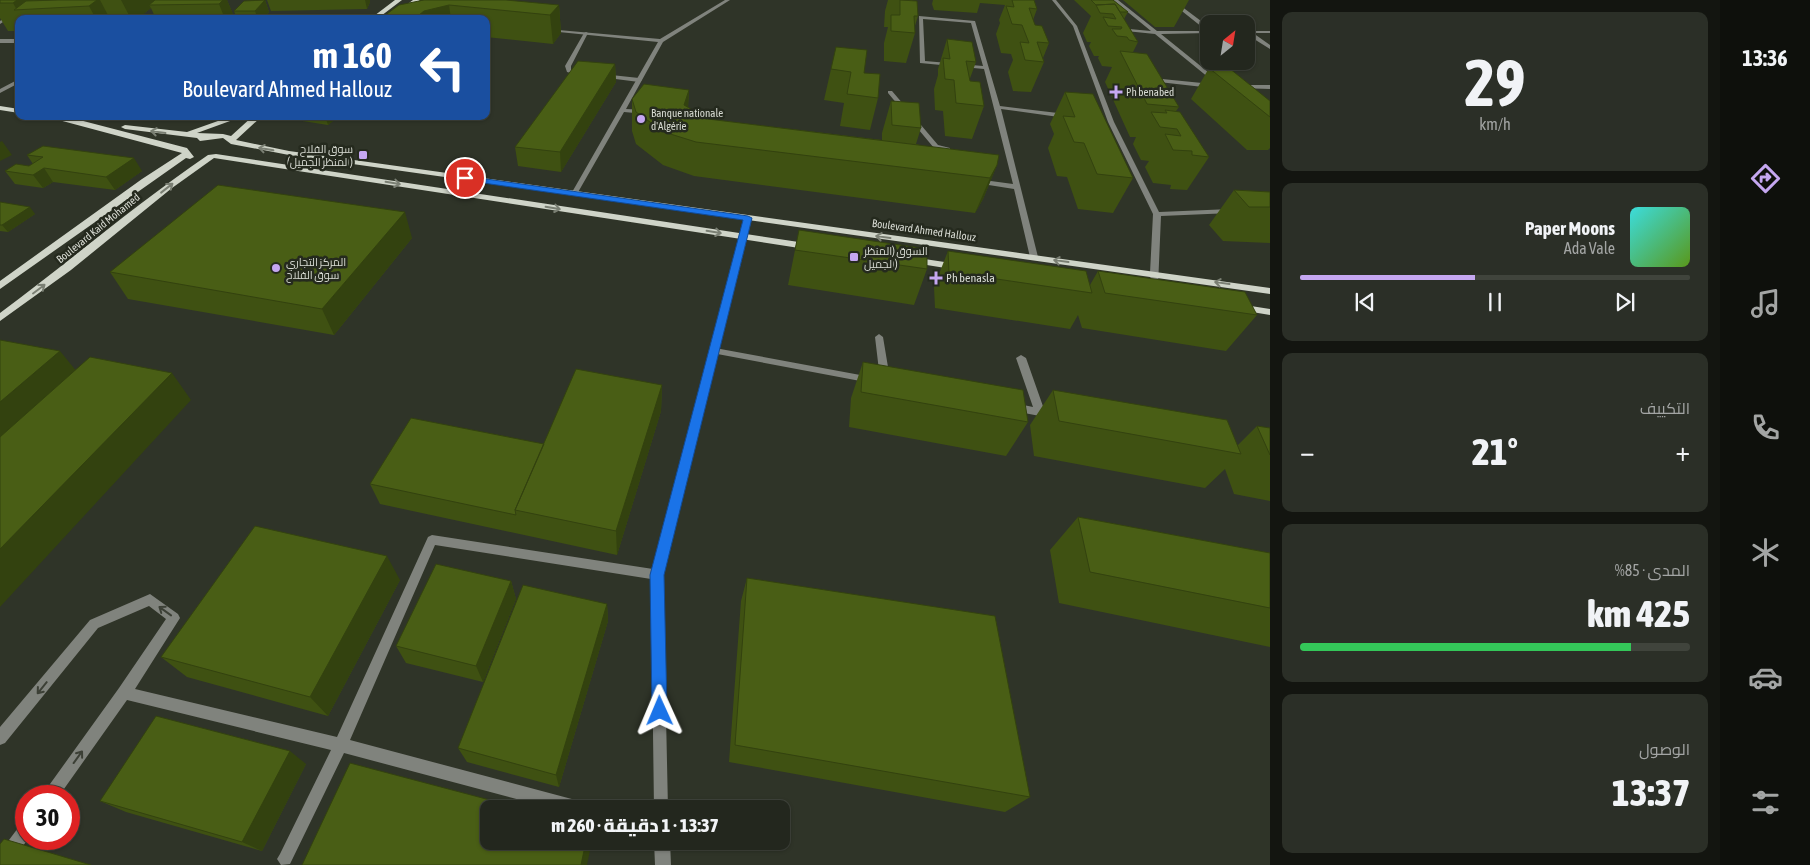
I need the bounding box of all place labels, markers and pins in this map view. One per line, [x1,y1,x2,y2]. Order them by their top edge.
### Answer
marker: Ph benabed [1110,86,1122,98]
place label: Ph benabed [1126,86,1174,98]
place label: Banque nationale d'Algérie [651,107,723,132]
marker: Banque nationale d'Algérie [635,113,647,125]
place label: سوق الفلاح (المنظر الجميل) [287,143,353,169]
marker: سوق الفلاح (المنظر الجميل) [357,149,369,161]
pin [444,157,486,199]
place label: السوق (المنظر الجميل) [863,245,928,271]
marker: السوق (المنظر الجميل) [848,251,860,263]
place label: المركز التجاري سوق الفلاح [286,256,346,283]
marker: المركز التجاري سوق الفلاح [270,262,282,274]
place label: Ph benasla [946,271,995,285]
marker: Ph benasla [930,272,942,284]

